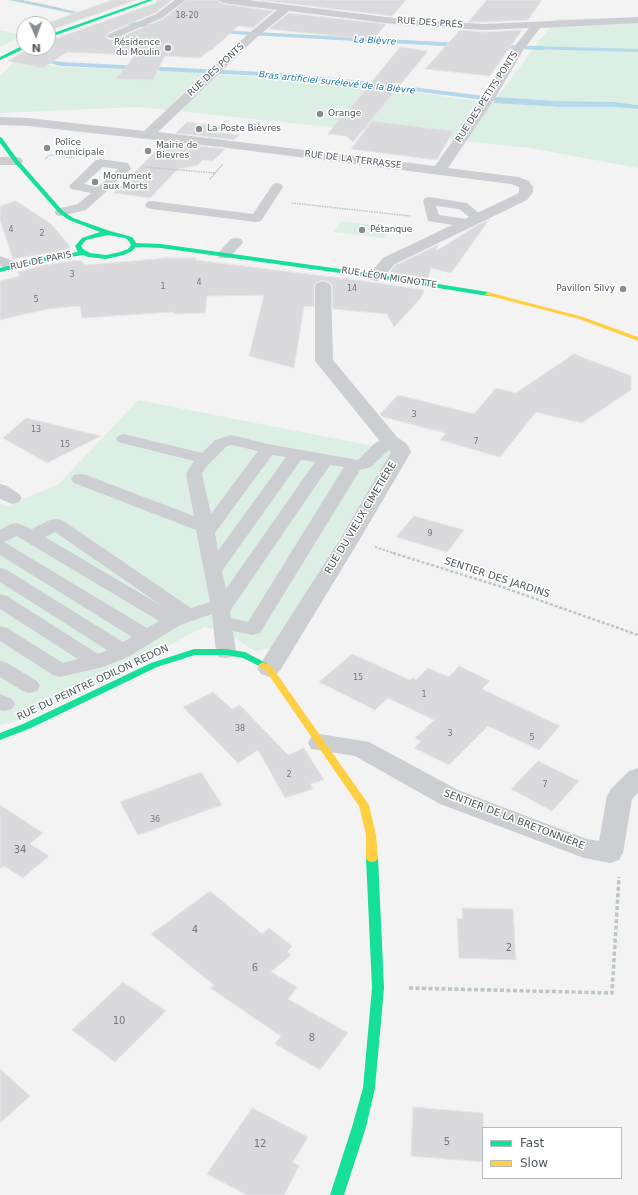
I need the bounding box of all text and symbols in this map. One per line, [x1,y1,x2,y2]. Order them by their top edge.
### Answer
house number: 18-20 [175,11,199,21]
street label: RUE DES PRÉS [397,15,463,31]
north arrow [16,16,56,56]
water label: La Bièvre [354,35,396,47]
place label: Résidence du Moulin [114,38,160,59]
text: N [32,41,41,54]
street label: RUE DES PONTS [186,41,246,99]
marker: Résidence du Moulin [163,43,173,53]
street label: RUE DES PETITS PONTS [454,49,520,145]
water label: Bras artificiel surélevé de la Bièvre [258,69,416,97]
marker: Orange [315,109,325,119]
place label: Orange [328,109,361,119]
marker: La Poste Bièvres [194,124,204,134]
place label: La Poste Bièvres [207,124,281,134]
place label: Police municipale [55,138,104,159]
place label: Mairie de Bievres [156,141,198,162]
marker: Police municipale [42,143,52,153]
marker: Mairie de Bievres [143,146,153,156]
street label: RUE DE LA TERRASSE [304,149,402,171]
place label: Monument aux Morts [103,172,151,193]
marker: Monument aux Morts [90,177,100,187]
house number: 4 [8,225,14,235]
marker: Pétanque [357,225,367,235]
place label: Pétanque [370,225,412,235]
house number: 2 [39,229,45,239]
street label: RUE DE PARIS [9,249,73,273]
street label: RUE LÉON MIGNOTTE [340,265,438,291]
house number: 3 [69,270,75,280]
house number: 4 [196,278,202,288]
house number: 1 [160,282,166,292]
house number: 14 [347,284,357,294]
place label: Pavillon Silvy [556,284,615,294]
marker: Pavillon Silvy [618,284,628,294]
house number: 5 [33,295,39,305]
house number: 3 [411,410,417,420]
house number: 13 [31,425,41,435]
house number: 7 [473,437,479,447]
house number: 15 [60,440,70,450]
street label: RUE DU VIEUX CIMETIÈRE [323,460,399,576]
house number: 9 [427,529,433,539]
street label: SENTIER DES JARDINS [443,555,551,601]
street label: RUE DU PEINTRE ODILON REDON [15,643,171,723]
house number: 15 [353,673,363,683]
house number: 1 [421,690,427,700]
house number: 38 [235,724,245,734]
house number: 3 [447,729,453,739]
house number: 5 [529,733,535,743]
house number: 2 [286,770,292,780]
house number: 7 [542,780,548,790]
street label: SENTIER DE LA BRETONNIÈRE [442,787,586,853]
house number: 36 [150,815,160,825]
house number: 34 [14,844,26,856]
house number: 4 [192,924,198,936]
house number: 2 [506,942,512,954]
house number: 6 [252,962,258,974]
house number: 10 [113,1015,125,1027]
house number: 8 [309,1032,315,1044]
legend [482,1127,622,1179]
house number: 5 [444,1136,450,1148]
text: Fast [520,1136,544,1150]
house number: 12 [254,1138,266,1150]
text: Slow [520,1156,548,1170]

